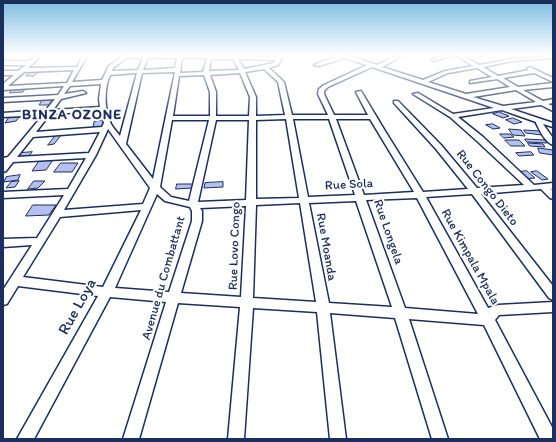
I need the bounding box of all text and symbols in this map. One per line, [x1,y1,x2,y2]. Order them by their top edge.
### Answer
district label: BINZA OZONE [22,107,122,123]
street label: Rue Congo Dieto [452,147,522,229]
street label: Rue Sola [325,176,373,194]
street label: Rue Longela [370,197,406,267]
street label: Rue Lovo Congo [226,202,244,290]
street label: Rue Kimpala Mpala [437,207,503,307]
street label: Rue Moanda [312,212,340,282]
street label: Avenue du Combattant [139,214,189,342]
street label: Rue Loya [55,276,101,338]

